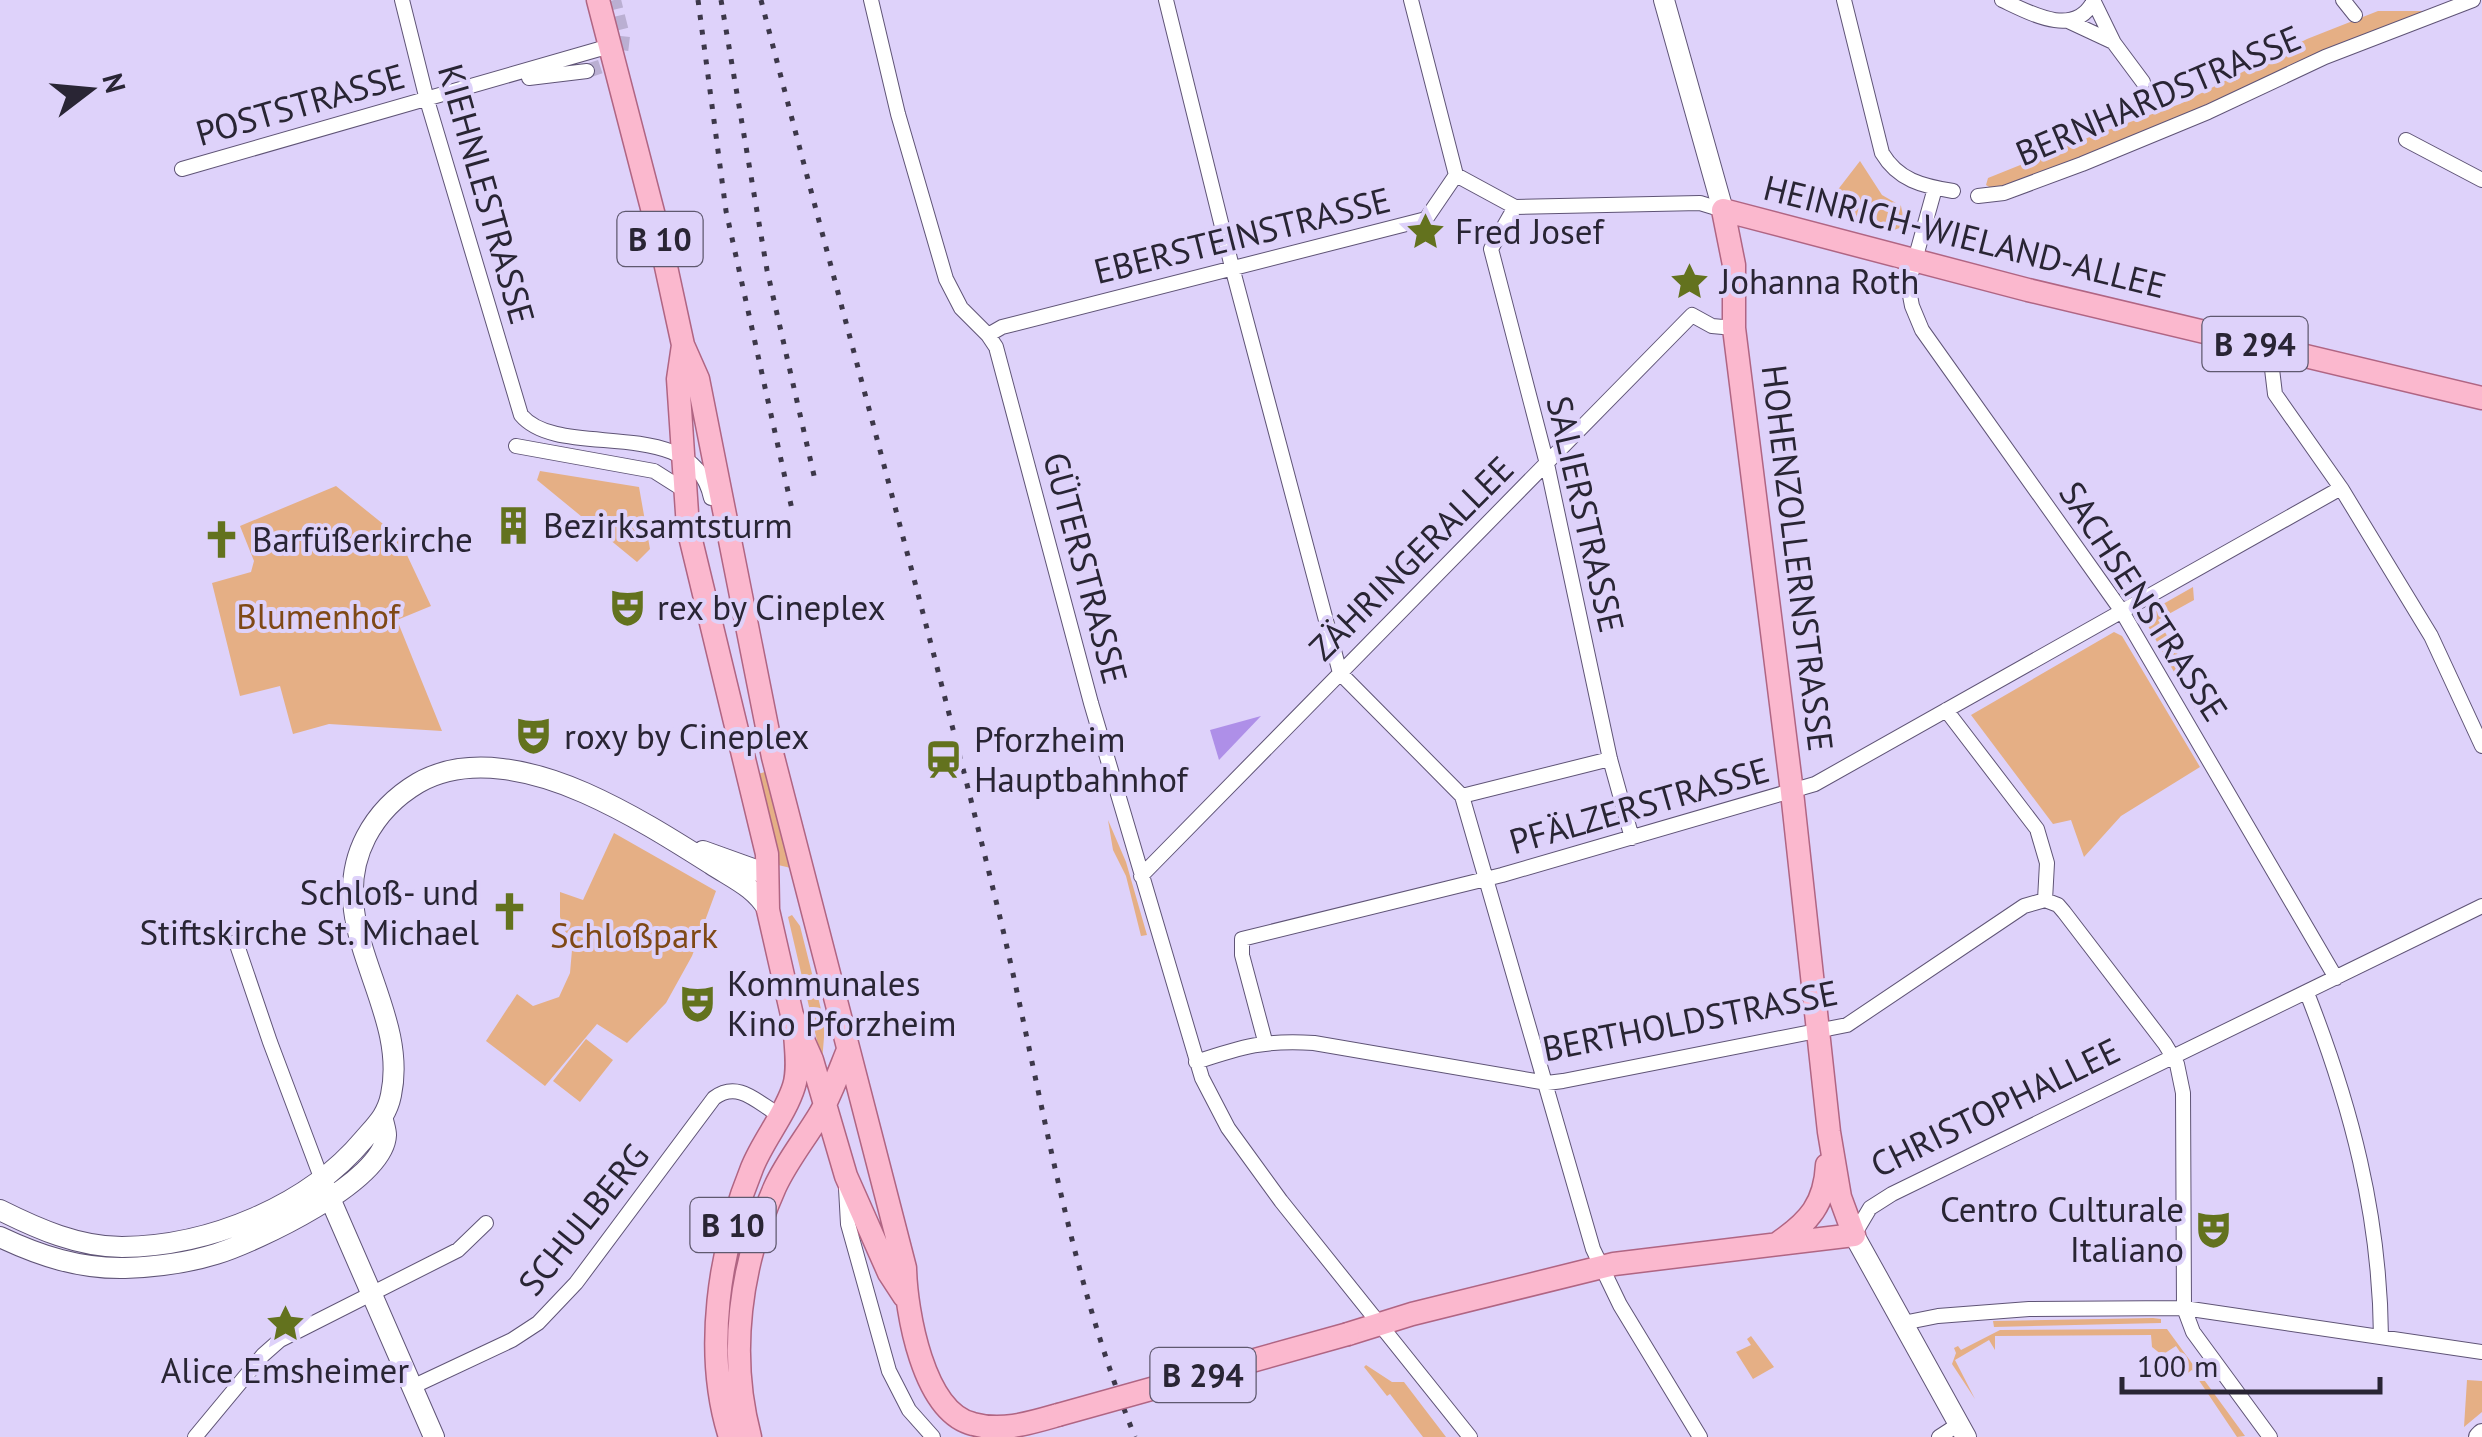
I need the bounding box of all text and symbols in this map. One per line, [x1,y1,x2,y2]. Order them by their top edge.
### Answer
street label: BERNHARDSTRASSE [2008,14,2308,176]
north arrow [40,40,140,140]
street label: POSTSTRASSE [190,52,410,156]
street label: KIEHNLESTRASSE [428,59,546,329]
text: N [94,69,135,97]
street label: HEINRICH-WIELAND-ALLEE [1759,164,2171,308]
street label: EBERSTEINSTRASSE [1089,176,1395,294]
place label: Fred Josef [1455,208,1605,254]
place icon: Fred Josef [1404,210,1446,252]
road number: B 10 [618,212,702,266]
place label: Johanna Roth [1718,258,1919,304]
place icon: Johanna Roth [1669,260,1711,302]
road number: B 294 [2202,317,2308,371]
street label: HOHENZOLLERNSTRASSE [1751,362,1845,754]
street label: SALIERSTRASSE [1536,391,1636,637]
street label: ZÄHRINGERALLEE [1299,446,1523,670]
street label: GÜTERSTRASSE [1033,447,1139,689]
street label: SACHSENSTRASSE [2049,472,2239,730]
place label: Bezirksamtsturm [543,502,793,548]
building icon: Bezirksamtsturm [492,504,534,546]
place label: Barfüßerkirche [252,516,473,562]
church icon: Barfüßerkirche [201,518,243,560]
place label: rex by Cineplex [657,584,886,630]
theatre icon: rex by Cineplex [606,586,648,628]
park label: Blumenhof [236,593,402,639]
place label: roxy by Cineplex [564,713,809,759]
theatre icon: roxy by Cineplex [513,715,555,757]
place label: Pforzheim Hauptbahnhof [974,716,1190,802]
station icon: Pforzheim Hauptbahnhof [923,738,965,780]
street label: PFÄLZERSTRASSE [1504,746,1774,864]
place label: Schloß- und Stiftskirche St. Michael [139,869,479,955]
church icon: Schloß- und Stiftskirche St. Michael [488,891,530,933]
park label: Schloßpark [550,912,718,958]
place label: Kommunales Kino Pforzheim [727,960,956,1046]
street label: BERTHOLDSTRASSE [1538,969,1842,1071]
theatre icon: Kommunales Kino Pforzheim [676,982,718,1024]
street label: CHRISTOPHALLEE [1863,1027,2127,1187]
street label: SCHULBERG [508,1133,658,1305]
place label: Centro Culturale Italiano [1940,1186,2184,1272]
road number: B 10 [690,1198,776,1252]
theatre icon: Centro Culturale Italiano [2193,1208,2235,1250]
place icon: Alice Emsheimer [264,1302,306,1344]
scale bar [2122,1332,2380,1394]
text: 100 m [2137,1346,2218,1385]
place label: Alice Emsheimer [161,1347,409,1393]
road number: B 294 [1150,1348,1256,1402]

